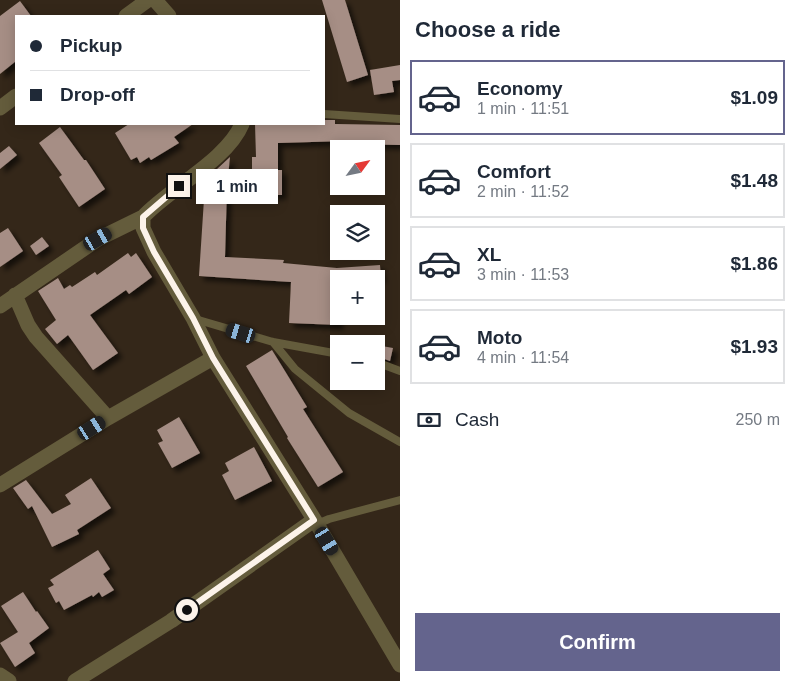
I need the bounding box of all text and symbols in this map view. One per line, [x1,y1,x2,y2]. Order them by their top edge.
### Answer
text: Choose a ride [415,17,560,42]
text: Pickup [60,35,122,56]
icon: car [417,75,462,120]
text: Economy [477,78,563,99]
text: Drop-off [60,84,135,105]
text: $1.09 [730,87,778,108]
text: 1 min · 11:51 [477,100,569,117]
north arrow [330,140,385,195]
map controls [330,140,385,390]
icon: car [417,158,462,203]
text: Comfort [477,161,551,182]
callout: 1 min [196,168,279,204]
text: $1.48 [730,170,778,191]
route end [168,175,190,197]
text: 1 min [216,178,258,195]
text: 2 min · 11:52 [477,183,569,200]
button: layers [330,205,385,260]
car [81,225,114,253]
icon: car [417,241,462,286]
text: XL [477,244,501,265]
text: $1.86 [730,253,778,274]
text: 3 min · 11:53 [477,266,569,283]
button: + [330,270,385,325]
car [224,321,257,345]
icon: car [417,324,462,369]
text: Moto [477,327,522,348]
button: − [330,335,385,390]
text: $1.93 [730,336,778,357]
text: 4 min · 11:54 [477,349,569,366]
icon: cash [415,406,443,434]
text: Cash [455,409,499,430]
text: 250 m [736,411,780,428]
car [75,414,108,442]
car [312,524,341,558]
route start [176,599,198,621]
button: Confirm [415,613,780,671]

